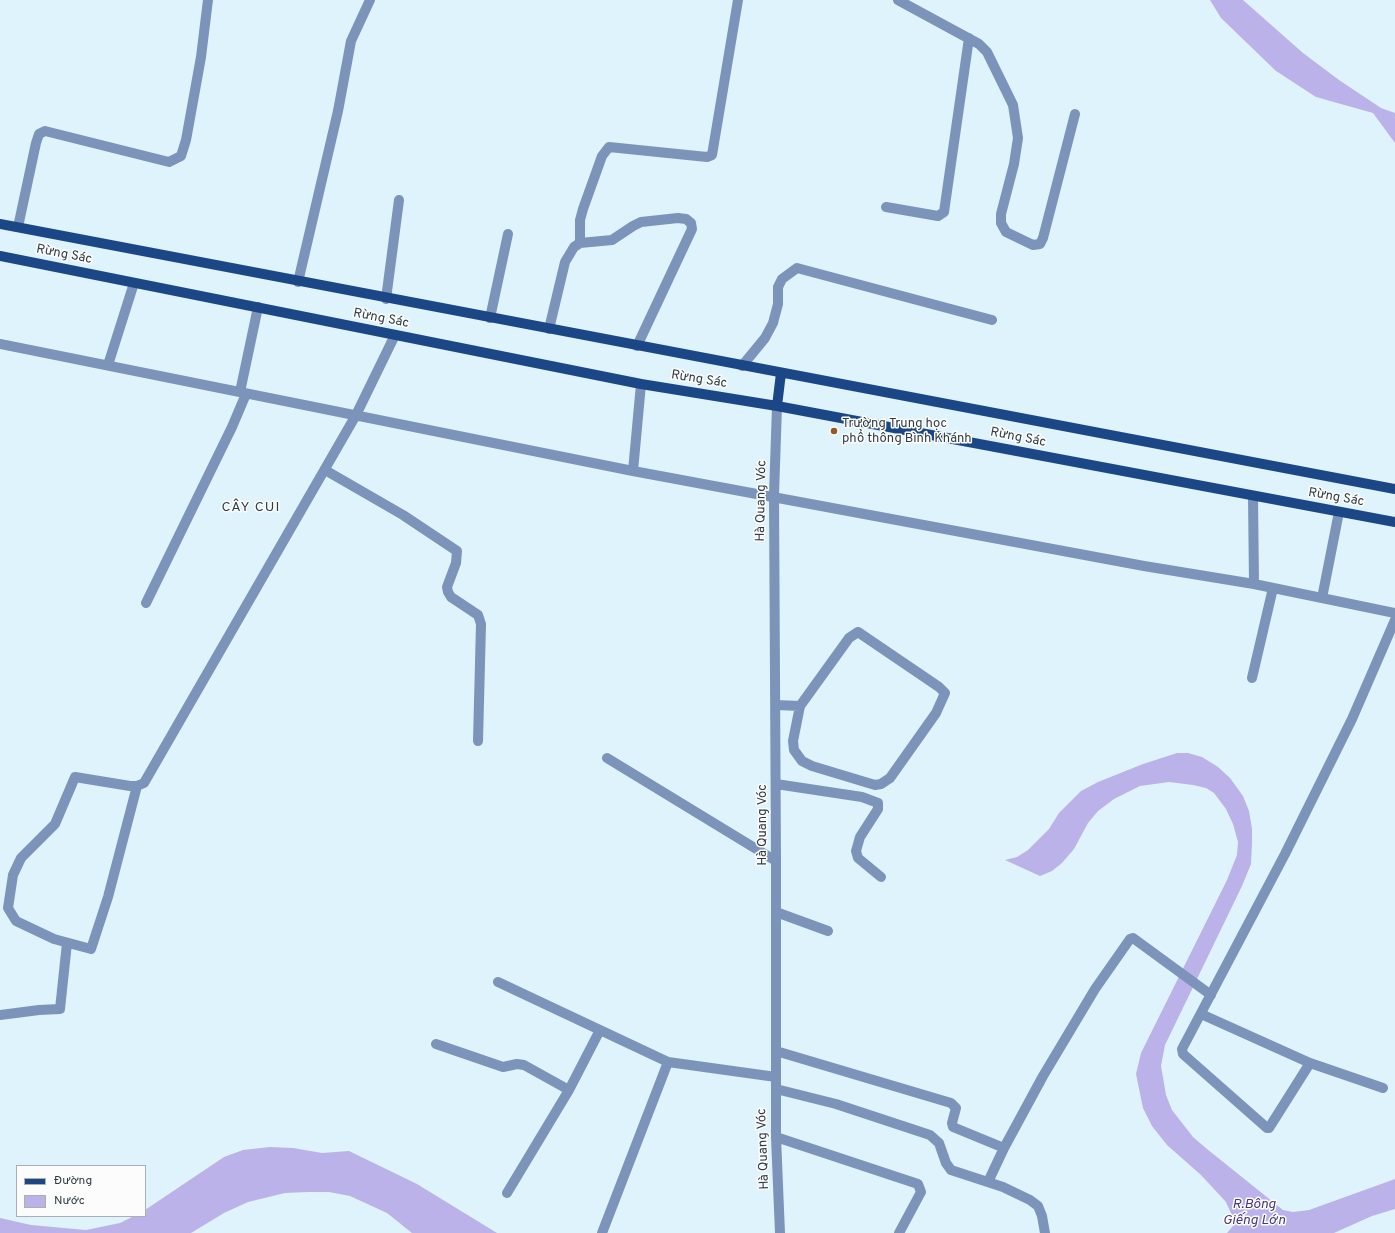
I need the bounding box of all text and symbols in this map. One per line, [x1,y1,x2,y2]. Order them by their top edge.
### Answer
street label: Rừng Sác [35,242,93,268]
street label: Rừng Sác [352,306,410,332]
street label: Rừng Sác [670,368,728,392]
place label: Trường Trung học phổ thông Bình Khánh [842,416,972,447]
street label: Rừng Sác [989,425,1047,451]
marker: Trường Trung học phổ thông Bình Khánh [829,426,839,436]
street label: Hà Quang Vóc [753,460,771,542]
street label: Rừng Sác [1307,485,1365,511]
district label: CÂY CUI [222,500,280,516]
street label: Hà Quang Vóc [755,784,771,866]
street label: Hà Quang Vóc [755,1108,773,1190]
legend [16,1165,146,1217]
text: Đường [54,1173,92,1189]
text: Nước [54,1193,85,1209]
water label: R.Bông Giếng Lớn [1223,1197,1285,1230]

